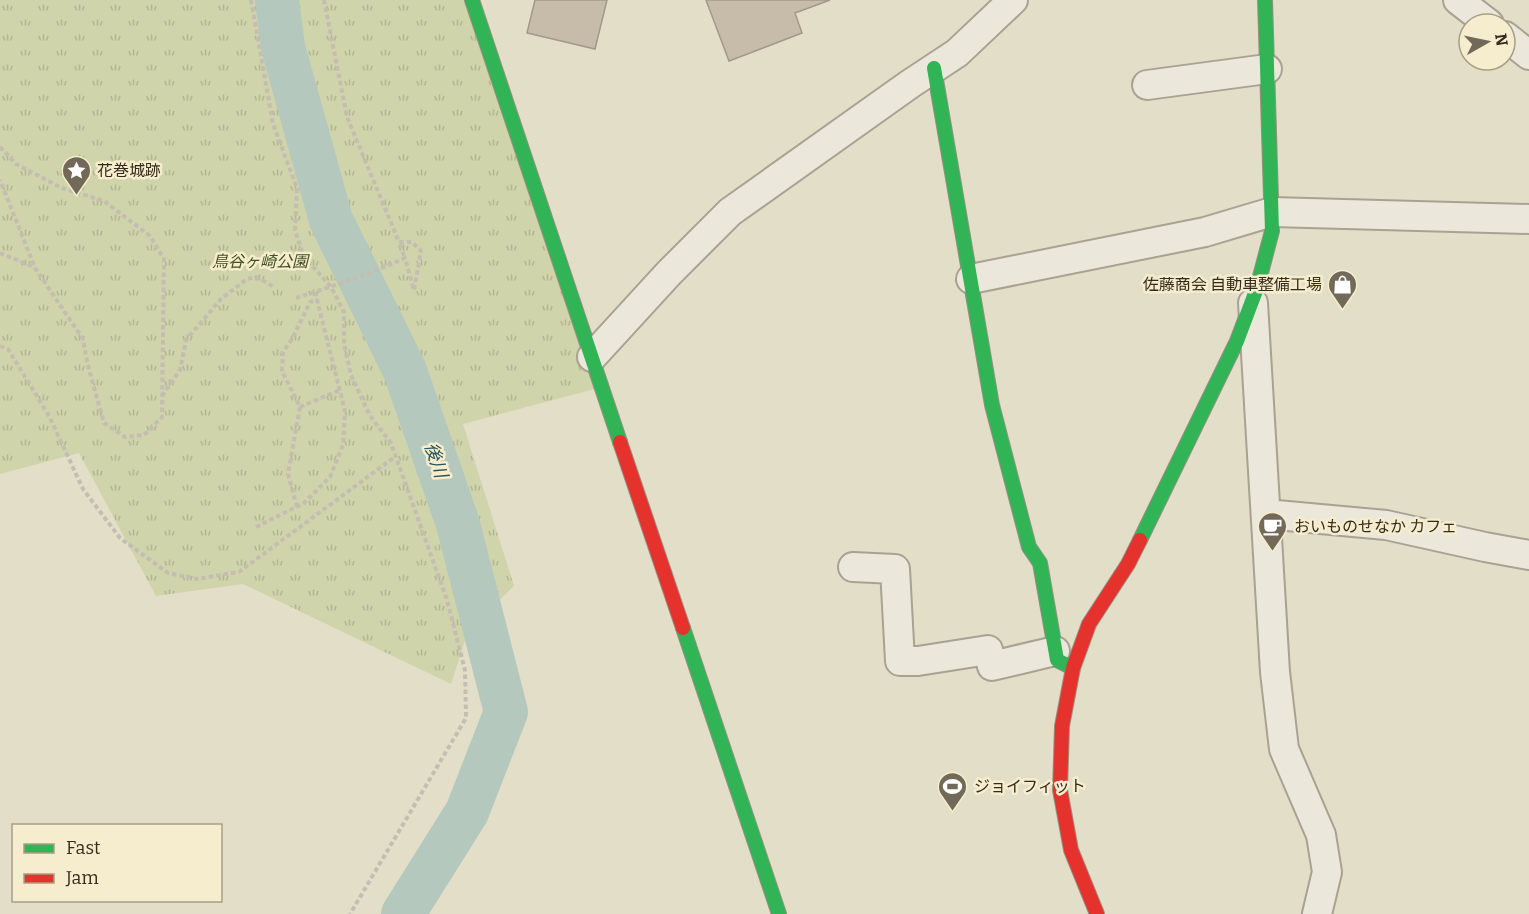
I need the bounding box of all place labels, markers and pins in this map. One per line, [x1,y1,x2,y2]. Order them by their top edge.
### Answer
place icon: 花巻城跡 [60,154,92,196]
place label: 花巻城跡 [97,161,161,180]
shop icon: 佐藤商会 自動車整備工場 [1327,268,1359,310]
place label: 佐藤商会 自動車整備工場 [1143,275,1322,294]
cafe icon: おいものせなか カフェ [1257,510,1289,552]
place label: おいものせなか カフェ [1294,517,1457,536]
sports icon: ジョイフィット [937,770,969,812]
place label: ジョイフィット [974,777,1086,796]

